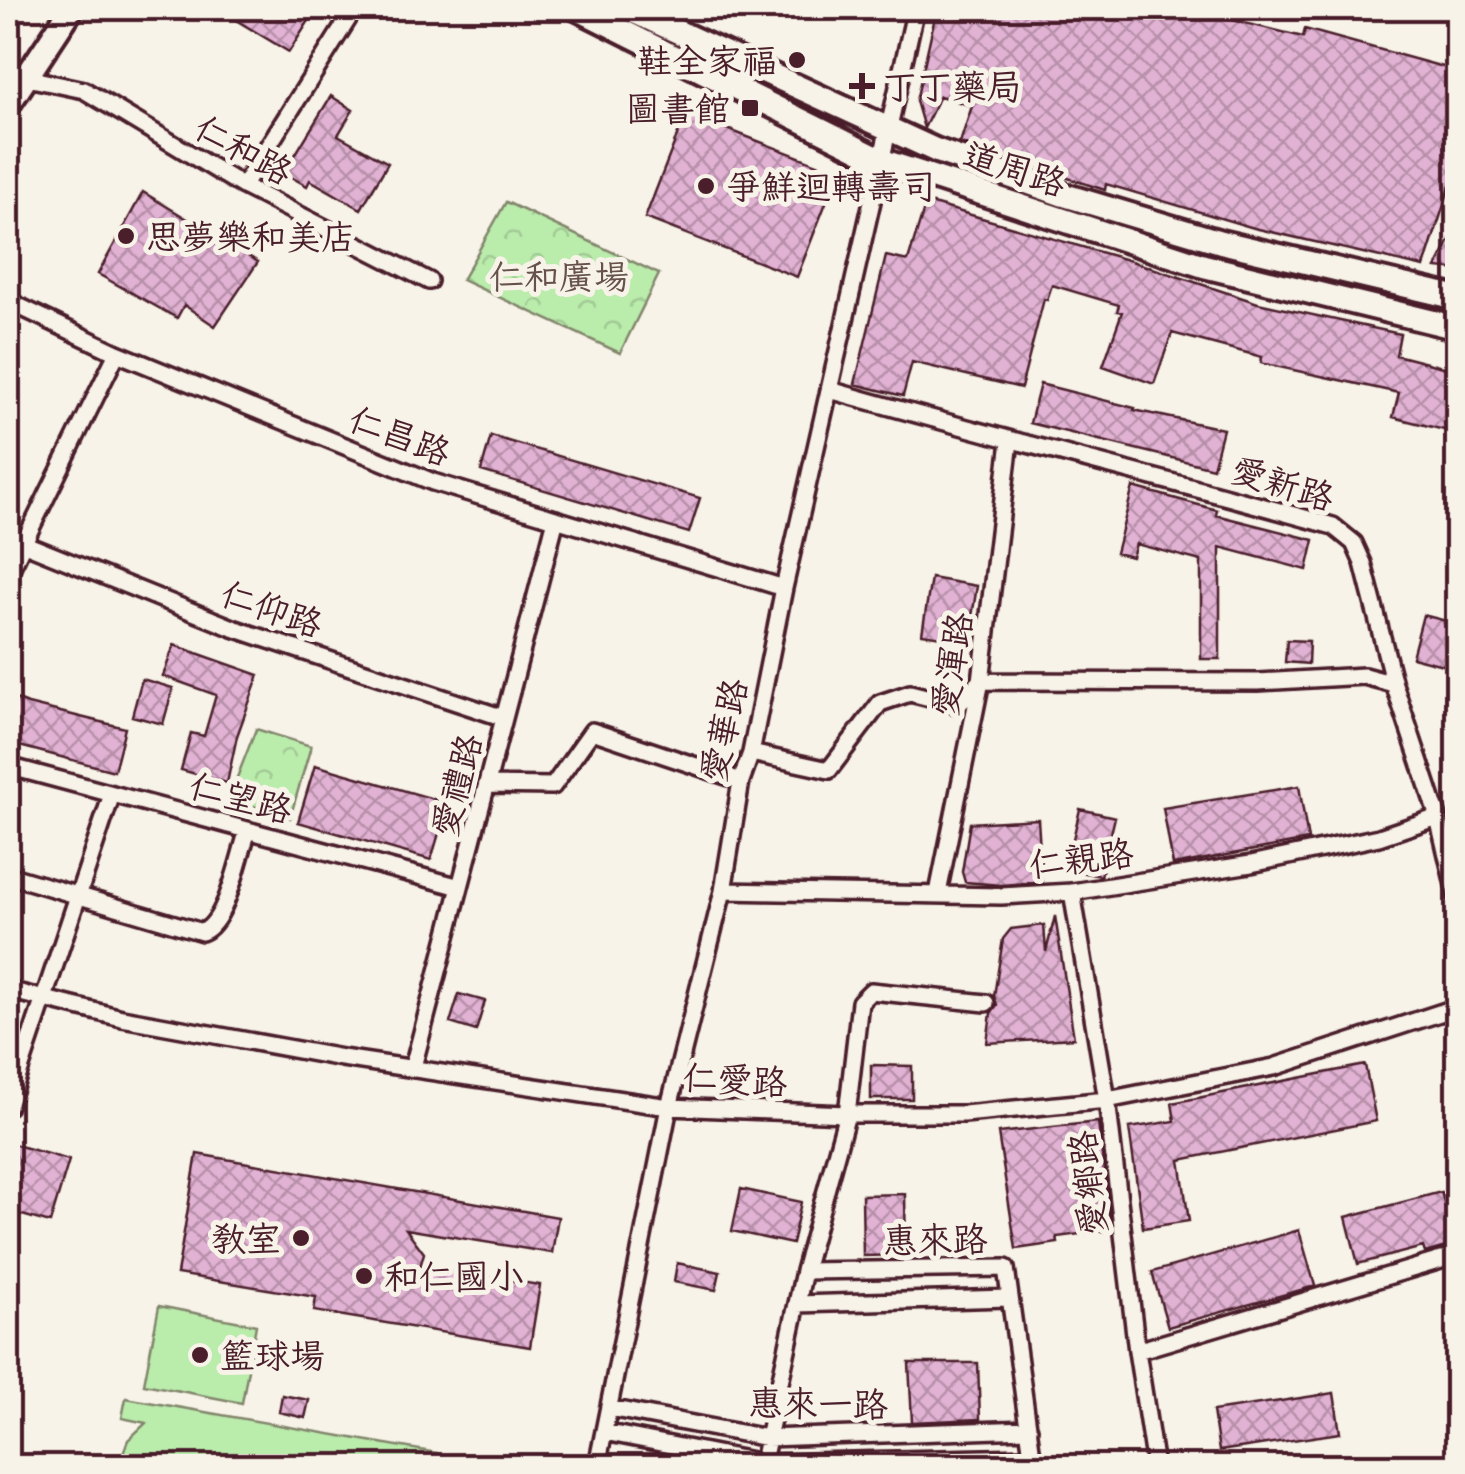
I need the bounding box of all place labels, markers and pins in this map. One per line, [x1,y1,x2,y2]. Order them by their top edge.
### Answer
place label: 鞋全家福 [637,38,777,82]
marker: 鞋全家福 [786,49,808,71]
place label: 丁丁藥局 [882,64,1022,108]
marker: 丁丁藥局 [851,75,873,97]
place label: 圖書館 [625,86,730,130]
marker: 圖書館 [739,97,761,119]
place label: 爭鮮迴轉壽司 [726,164,936,208]
marker: 爭鮮迴轉壽司 [695,175,717,197]
place label: 思夢樂和美店 [146,214,356,258]
marker: 思夢樂和美店 [115,225,137,247]
place label: 教室 [211,1216,281,1260]
marker: 教室 [290,1227,312,1249]
place label: 和仁國小 [384,1254,524,1298]
marker: 和仁國小 [353,1265,375,1287]
place label: 籃球場 [220,1333,325,1377]
marker: 籃球場 [189,1344,211,1366]

